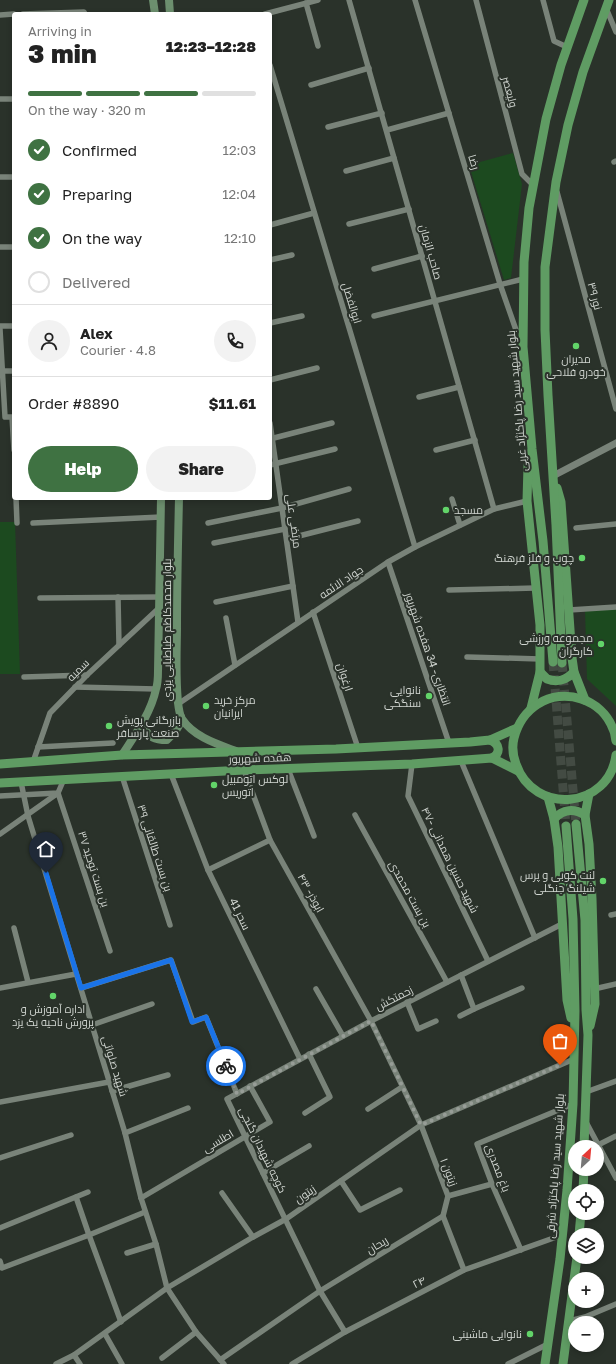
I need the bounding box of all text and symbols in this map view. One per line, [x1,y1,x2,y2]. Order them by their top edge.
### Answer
text: Arriving in [28,23,92,39]
text: 12:23–12:28 [166,37,256,55]
text: 3 min [28,38,97,69]
street label: ولیعصر [499,74,521,109]
text: On the way · 320 m [28,102,146,118]
icon: check [28,139,50,161]
text: Confirmed [62,141,137,159]
text: 12:03 [223,142,256,158]
street label: رضا [465,153,483,171]
icon: check [28,183,50,205]
text: Preparing [62,185,132,203]
text: 12:04 [222,186,256,202]
street label: صاحب الزمان [416,223,446,281]
icon: check [28,227,50,249]
text: On the way [62,229,142,247]
text: 12:10 [224,230,256,246]
text: Delivered [62,273,130,291]
street label: ابوالفضل [339,281,365,325]
street label: نور ۳۹ [585,281,605,311]
button: person [28,320,70,362]
button: phone [214,320,256,362]
text: Alex [80,324,113,342]
street label: بلوار شهید سید رضا پاکنژاد غربی [504,330,530,472]
marker: مدیران خودرو فلاحی [571,341,581,351]
text: Courier · 4.8 [80,342,156,358]
place label: مدیران خودرو فلاحی [546,352,606,379]
text: Order #8890 [28,394,119,412]
text: $11.61 [208,394,256,412]
button: Help [28,446,138,492]
button: Share [146,446,256,492]
street label: مرتضی علی [283,493,305,549]
place label: مسجد [454,503,483,516]
marker: مسجد [441,505,451,515]
place label: چوب و فلز فرهنگ [494,551,574,565]
marker: چوب و فلز فرهنگ [577,553,587,563]
street label: بلوار محمدکاظم طباطبایی یزدی [160,559,175,701]
street label: جواد الائمه [316,562,366,602]
street label: انتظاری- 34 هفده شهریور [402,590,454,707]
place label: مجموعه ورزشی کارگران [519,631,593,658]
marker: مجموعه ورزشی کارگران [596,639,606,649]
street label: سمیه [64,656,91,683]
street label: ارغوان [334,661,356,693]
place label: نانوایی سنگکی [384,683,421,710]
marker: نانوایی سنگکی [424,691,434,701]
place label: مرکز خرید ایرانیان [214,693,256,720]
marker: مرکز خرید ایرانیان [201,701,211,711]
place label: بازرگانی پویش صنعت پارسافر [116,713,181,740]
marker: بازرگانی پویش صنعت پارسافر [104,721,114,731]
street label: هفده شهریور [227,750,292,766]
place label: لوکس اتومبیل اتوریس [222,772,288,799]
marker: لوکس اتومبیل اتوریس [209,780,219,790]
street label: بن‌ بست طالقانی ۳۹ [134,803,176,893]
street label: شهید حسین همدانی -۴۷ [418,805,482,915]
street label: بن بست توحید ۳۷ [75,829,113,909]
pin [29,832,63,873]
icon: home [35,838,57,860]
street label: بن بست محمدی [386,858,434,930]
place label: لنت کوبی و پرس شیلنگ‌ جنگلی [520,868,595,895]
street label: ابوذر- ۴۳ [295,871,327,915]
marker: لنت کوبی و پرس شیلنگ‌ جنگلی [598,876,608,886]
street label: سحر 41 [226,896,254,932]
street label: زحمتکش [373,982,415,1013]
marker: اداره آموزش و پرورش ناحیه یک یزد [48,991,58,1001]
place label: اداره آموزش و پرورش ناحیه یک یزد [12,1002,94,1029]
pin [543,1024,577,1065]
icon: bag [549,1030,571,1052]
street label: شهید صلواتی [99,1034,131,1098]
courier [206,1046,246,1086]
icon: bike [215,1055,237,1077]
street label: بلوار شهید سید رضا پاکنژاد شرقی [543,1093,567,1239]
street label: کوچه شهیدان گنجی [236,1105,290,1195]
street label: اطلسی [200,1126,236,1156]
north arrow [568,1140,604,1176]
map controls [568,1140,604,1352]
street label: باغ مصدری [482,1142,514,1194]
street label: زیتون ۱ [437,1156,461,1188]
street label: زیتون [292,1182,318,1206]
button: locate [568,1184,604,1220]
button: layers [568,1228,604,1264]
street label: ریحان [364,1233,391,1257]
button: + [568,1272,604,1308]
street label: ۲۴ [410,1273,428,1290]
button: − [568,1316,604,1352]
place label: نانوایی ماشینی [453,1327,522,1341]
marker: نانوایی ماشینی [525,1329,535,1339]

